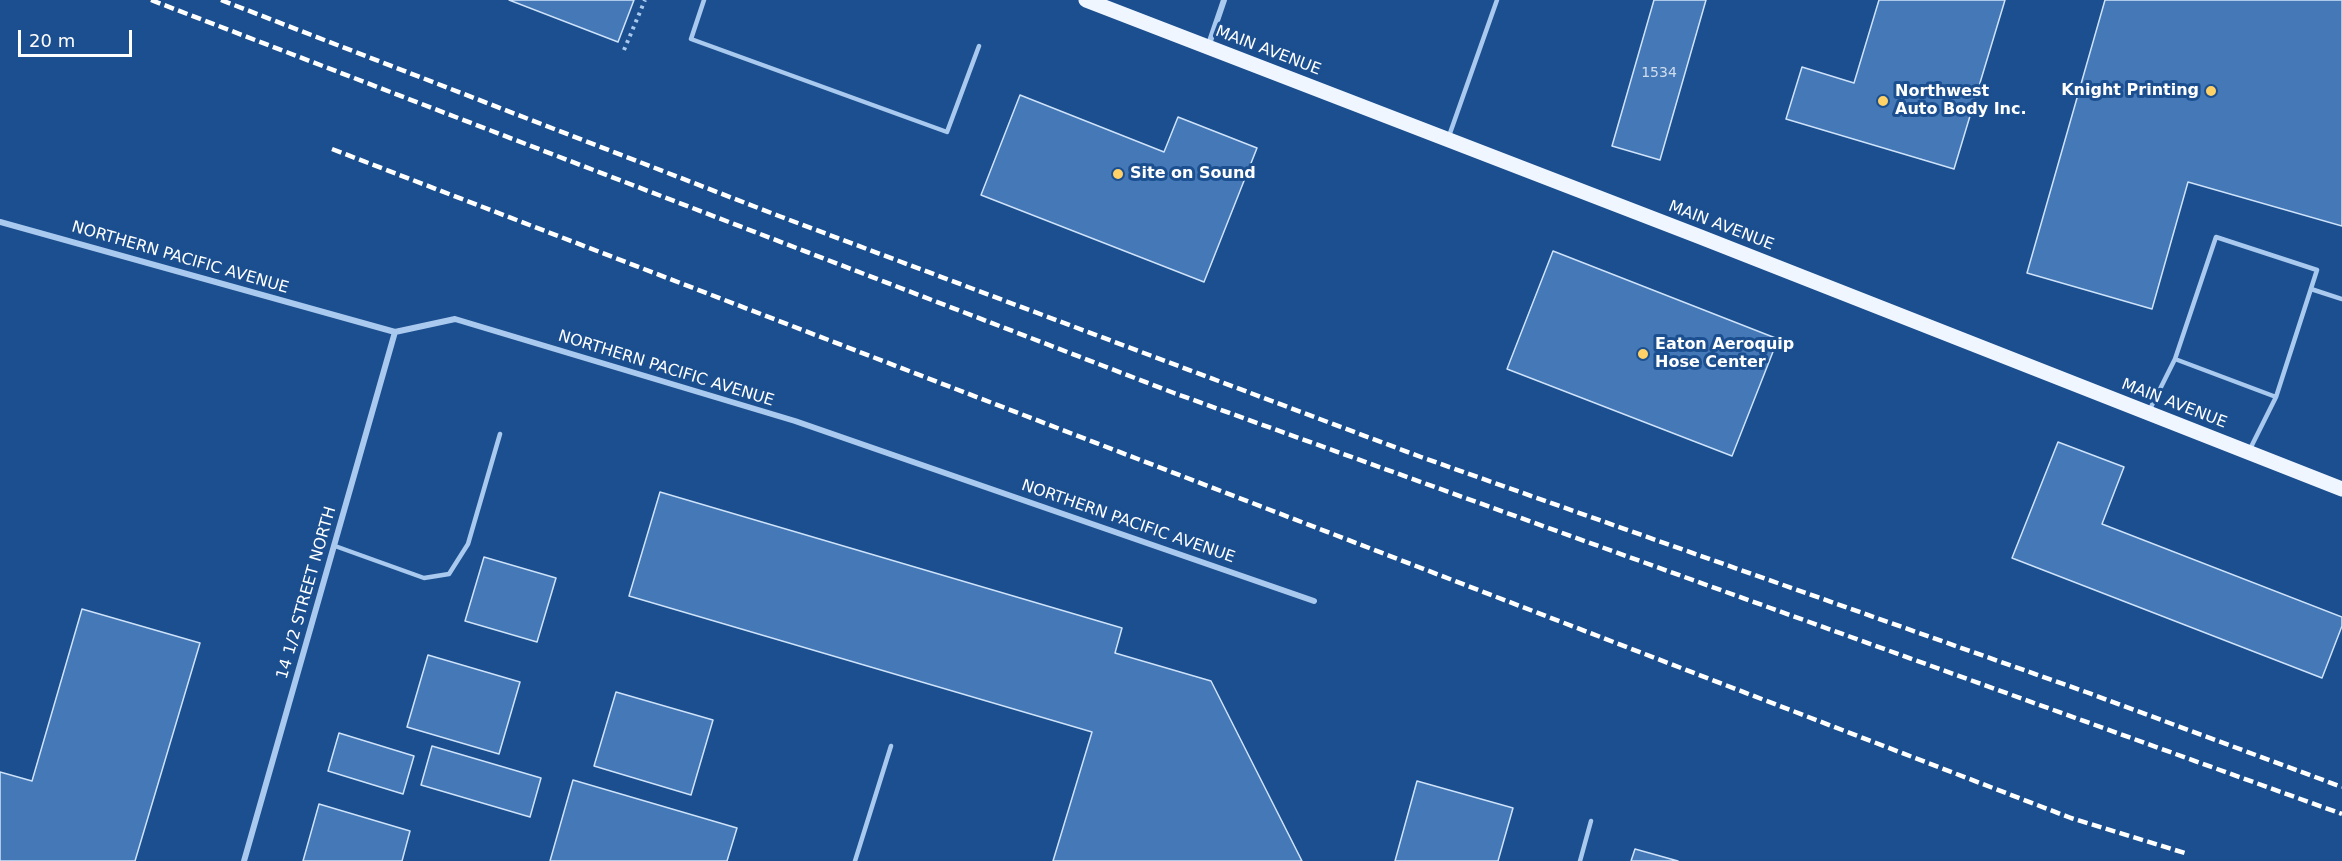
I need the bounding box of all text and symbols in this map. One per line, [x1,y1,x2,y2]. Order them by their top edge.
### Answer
scale bar [21,18,135,56]
street label: MAIN AVENUE [1213,22,1323,80]
text: 20 m [29,30,75,51]
house number: 1534 [1641,65,1677,81]
place label: Knight Printing [2061,81,2199,101]
place label: Northwest Auto Body Inc. [1895,82,2027,120]
marker: Knight Printing [2204,84,2218,98]
marker: Northwest Auto Body Inc. [1876,94,1890,108]
place label: Site on Sound [1130,164,1256,184]
marker: Site on Sound [1111,167,1125,181]
street label: MAIN AVENUE [1666,197,1776,255]
street label: NORTHERN PACIFIC AVENUE [69,218,291,298]
street label: NORTHERN PACIFIC AVENUE [556,327,776,411]
place label: Eaton Aeroquip Hose Center [1655,335,1794,373]
marker: Eaton Aeroquip Hose Center [1636,347,1650,361]
street label: MAIN AVENUE [2119,375,2229,433]
street label: NORTHERN PACIFIC AVENUE [1019,476,1237,568]
street label: 14 1/2 STREET NORTH [273,504,341,682]

